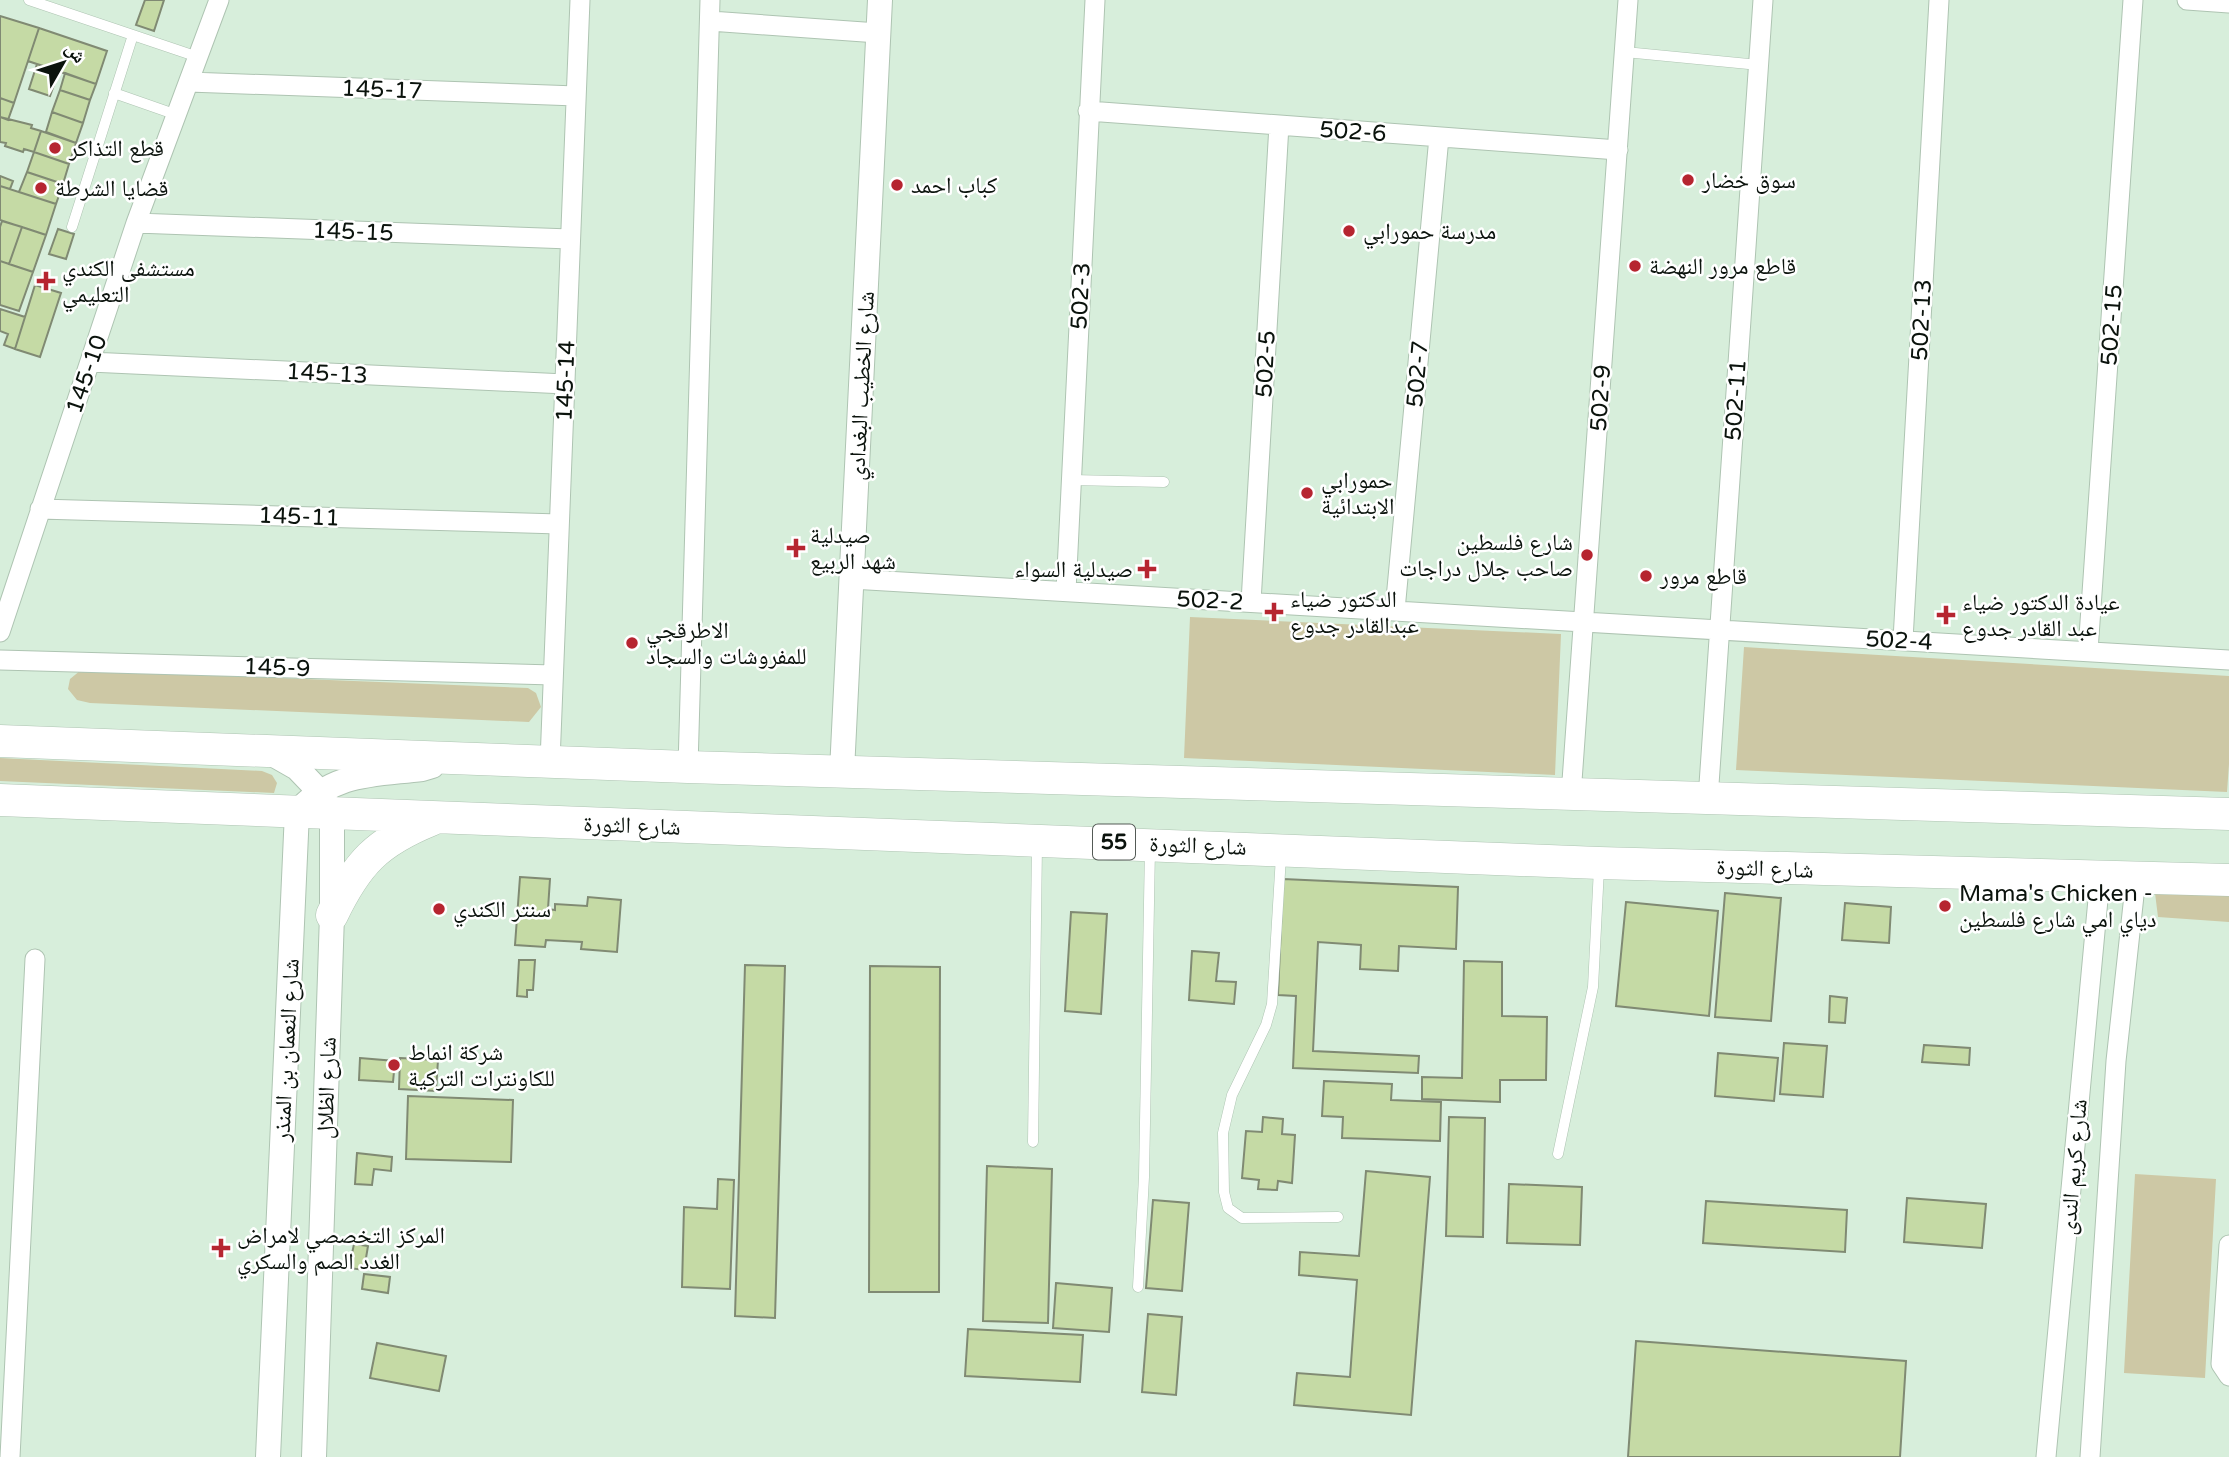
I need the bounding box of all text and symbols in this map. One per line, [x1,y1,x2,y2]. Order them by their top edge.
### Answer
north arrow [28,28,98,98]
text: ش [61,38,90,68]
street label: 145-17 [341,75,423,105]
street label: 502-6 [1318,116,1387,148]
place label: قطع التذاكر [68,135,164,163]
marker: قطع التذاكر [47,140,63,156]
place label: سوق خضار [1701,167,1796,195]
place label: كباب احمد [911,172,998,200]
marker: سوق خضار [1680,172,1696,188]
place label: قضايا الشرطة [55,175,169,203]
marker: كباب احمد [889,177,905,193]
marker: قضايا الشرطة [33,180,49,196]
street label: 145-15 [312,217,394,247]
place label: مدرسة حمورابي [1363,218,1496,250]
marker: مدرسة حمورابي [1341,223,1357,239]
place label: قاطع مرور النهضة [1649,253,1796,281]
place label: مستشفى الكندي التعليمي [62,255,195,313]
marker: قاطع مرور النهضة [1627,258,1643,274]
street label: 502-3 [1065,262,1097,330]
marker: مستشفى الكندي التعليمي [36,271,56,291]
street label: 502-13 [1906,279,1938,362]
street label: 502-15 [2095,283,2129,367]
street label: شارع الخطيب البغدادي [843,291,885,482]
street label: 502-5 [1250,330,1282,398]
street label: 145-10 [60,331,113,417]
street label: 145-14 [551,340,581,422]
street label: 502-7 [1401,340,1435,409]
street label: 145-13 [285,358,368,390]
street label: 502-11 [1719,358,1753,442]
street label: 502-9 [1585,364,1617,433]
place label: حمورابي الابتدائية [1321,467,1394,521]
marker: حمورابي الابتدائية [1299,485,1315,501]
street label: 145-11 [258,502,340,532]
place label: صيدلية شهد الربيع [810,522,896,576]
place label: شارع فلسطين صاحب جلال دراجات [1399,529,1573,583]
marker: صيدلية شهد الربيع [788,540,804,556]
marker: شارع فلسطين صاحب جلال دراجات [1579,547,1595,563]
place label: صيدلية السواء [1014,556,1133,584]
marker: صيدلية السواء [1139,561,1155,577]
place label: قاطع مرور [1659,563,1747,591]
marker: قاطع مرور [1638,568,1654,584]
street label: 502-2 [1176,585,1244,617]
place label: الدكتور ضياء عبدالقادر جدوع [1290,586,1419,640]
place label: عيادة الدكتور ضياء عبد القادر جدوع [1962,589,2120,643]
marker: الدكتور ضياء عبدالقادر جدوع [1264,602,1284,622]
marker: عيادة الدكتور ضياء عبد القادر جدوع [1936,605,1956,625]
place label: الاطرقجي للمفروشات والسجاد [646,617,807,671]
street label: 502-4 [1865,625,1933,657]
marker: الاطرقجي للمفروشات والسجاد [624,635,640,651]
street label: 145-9 [243,653,311,683]
street label: شارع الثورة [583,810,681,842]
road number: 55 [1093,824,1135,860]
street label: شارع الثورة [1149,830,1247,862]
street label: شارع الثورة [1716,853,1814,885]
place label: Mama's Chicken - دياي امي شارع فلسطين [1959,880,2157,938]
place label: سنتر الكندي [453,896,551,928]
marker: Mama's Chicken - دياي امي شارع فلسطين [1937,898,1953,914]
marker: سنتر الكندي [431,901,447,917]
street label: شارع النعمان بن المنذر [268,958,306,1143]
street label: شارع الظلال [311,1036,343,1140]
place label: شركة انماط للكاونترات التركية [408,1039,555,1093]
marker: شركة انماط للكاونترات التركية [386,1057,402,1073]
street label: شارع كريم الندى [2054,1098,2095,1237]
place label: المركز التخصصي لامراض الغدد الصم والسكري [237,1222,445,1280]
marker: المركز التخصصي لامراض الغدد الصم والسكري [211,1238,231,1258]

